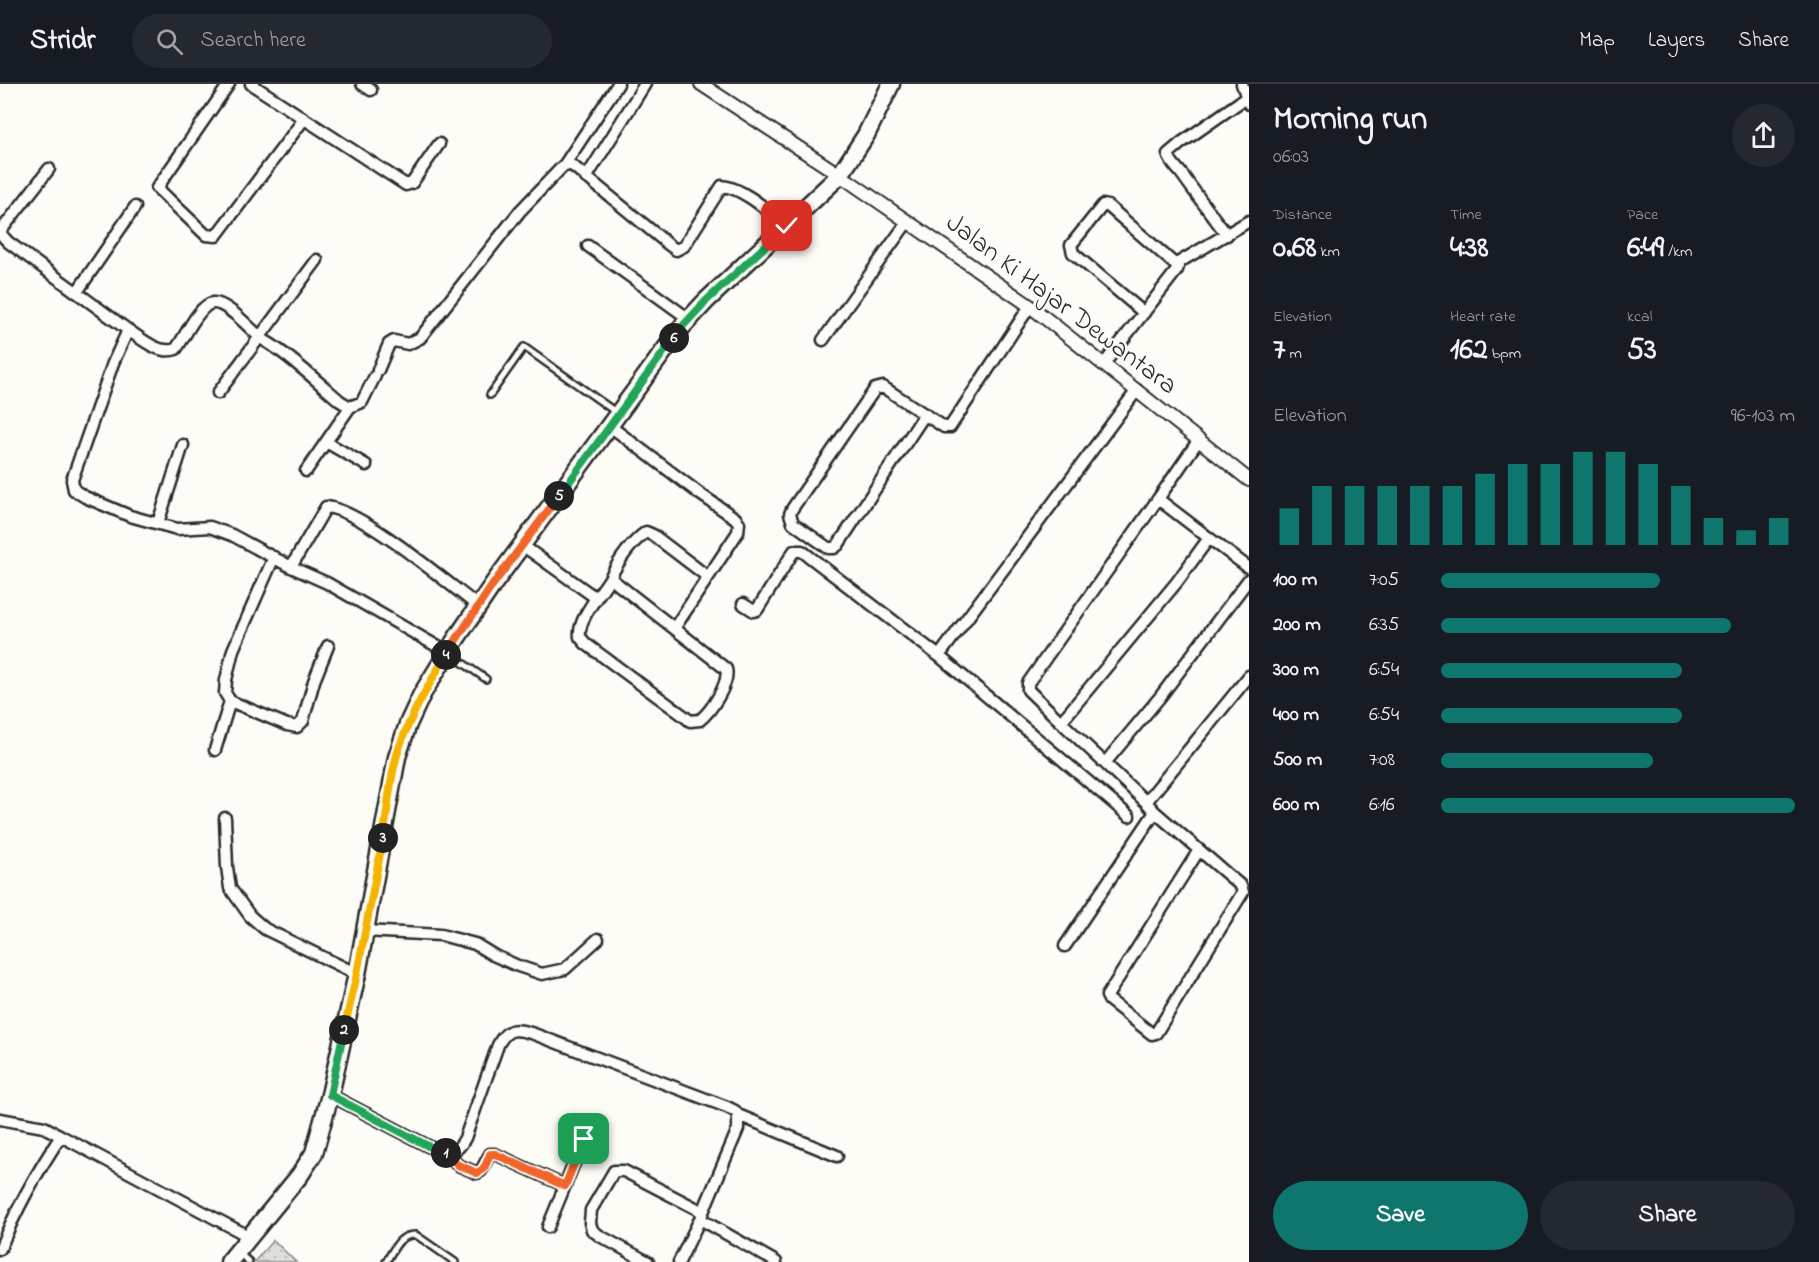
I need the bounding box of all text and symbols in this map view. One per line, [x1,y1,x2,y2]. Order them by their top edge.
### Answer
search box [132,14,552,68]
text: Stridr [30,21,96,62]
icon: search [153,25,186,58]
text: Search here [201,25,306,57]
text: Map [1579,26,1615,56]
text: Layers [1648,26,1705,56]
text: Share [1738,26,1789,56]
text: Morning run [1273,96,1427,144]
button: share [1732,104,1795,167]
text: 06:03 [1273,143,1309,172]
pin [761,200,812,251]
text: Distance [1273,203,1332,227]
text: Time [1450,203,1482,227]
text: Pace [1627,203,1658,227]
street label: Jalan Ki Hajar Dewantara [937,205,1185,405]
icon: check [770,209,803,242]
text: 0.68 [1273,227,1317,271]
text: 4:38 [1450,227,1489,271]
text: 6:49 [1627,227,1664,271]
text: km [1317,240,1340,264]
text: /km [1664,240,1693,264]
text: Elevation [1273,305,1332,329]
text: Heart rate [1450,305,1516,329]
text: kcal [1627,305,1652,329]
pin: 6 [659,323,689,353]
text: 6 [670,326,678,350]
text: 7 [1273,329,1285,373]
text: 162 [1450,329,1488,373]
text: 53 [1627,329,1657,373]
text: m [1285,342,1302,366]
text: bpm [1488,342,1521,366]
text: Elevation [1273,402,1347,431]
text: 96–103 m [1731,402,1795,431]
pin: 5 [544,481,574,511]
text: 5 [554,484,564,508]
text: 100 m [1273,566,1317,595]
text: 7:05 [1369,566,1399,595]
text: 200 m [1273,611,1321,640]
text: 6:35 [1369,611,1399,640]
pin: 4 [431,640,461,670]
text: 4 [443,643,449,667]
text: 300 m [1273,656,1319,685]
text: 6:54 [1369,656,1399,685]
text: 400 m [1273,701,1319,730]
text: 6:54 [1369,701,1399,730]
text: 500 m [1273,746,1322,775]
text: 7:08 [1369,746,1395,775]
text: 600 m [1273,791,1320,820]
text: 6:16 [1369,791,1395,820]
pin: 3 [368,823,398,853]
text: 3 [380,826,386,850]
pin: 2 [329,1015,359,1045]
text: 2 [340,1018,348,1042]
pin [558,1113,609,1164]
icon: arrive [567,1122,600,1155]
pin: 1 [431,1138,461,1168]
text: 1 [443,1141,449,1165]
button: Save [1273,1181,1528,1250]
button: Share [1540,1181,1795,1250]

